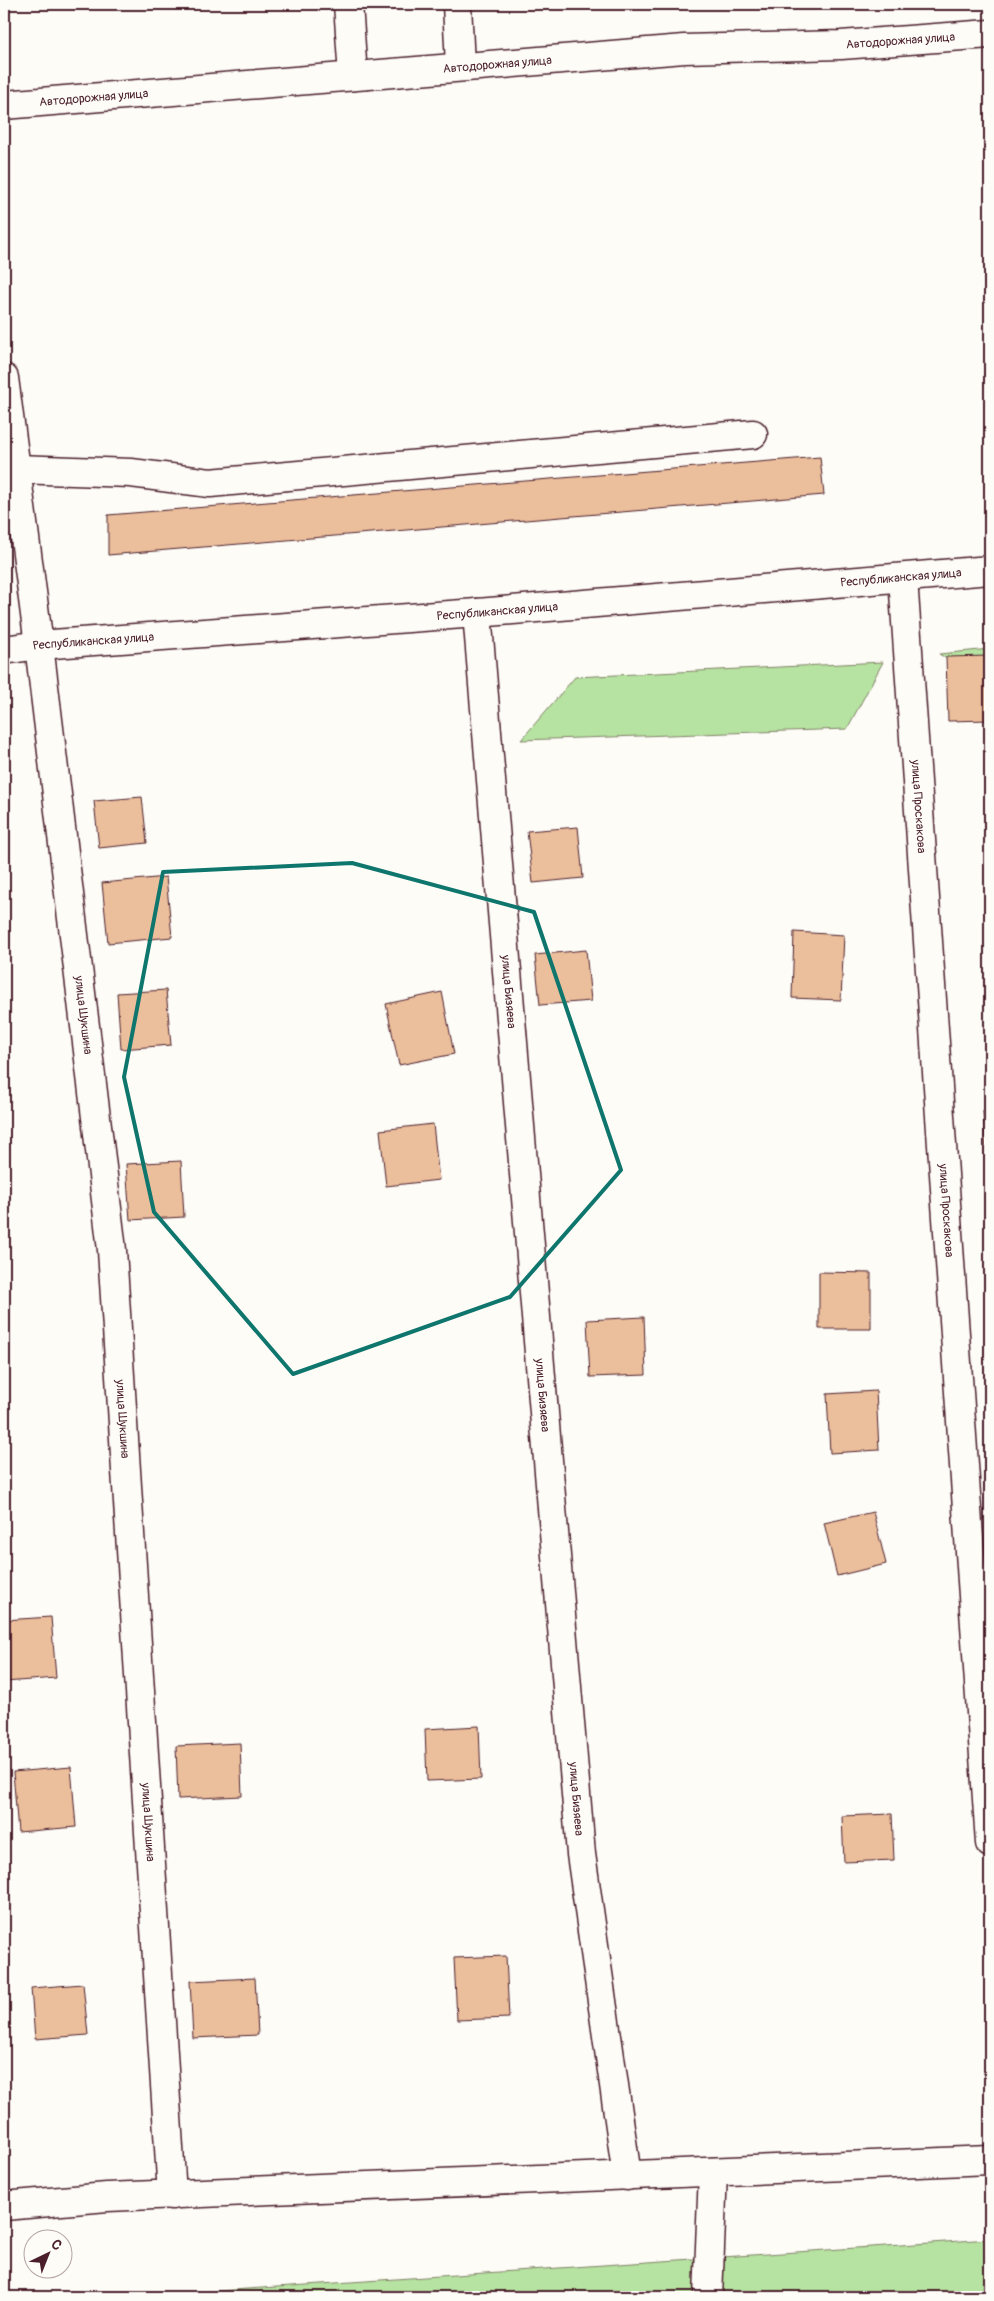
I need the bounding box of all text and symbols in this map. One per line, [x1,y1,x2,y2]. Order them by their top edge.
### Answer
street label: Автодорожная улица [845,29,956,52]
street label: Автодорожная улица [442,52,553,76]
street label: Автодорожная улица [39,86,149,110]
street label: Республиканская улица [840,565,963,590]
street label: Республиканская улица [436,599,559,623]
street label: Республиканская улица [32,629,155,653]
street label: улица Проскакова [908,758,929,854]
street label: улица Бизяева [498,953,519,1030]
street label: улица Шукшина [71,974,96,1056]
street label: улица Проскакова [936,1162,957,1258]
street label: улица Бизяева [532,1357,553,1433]
street label: улица Шукшина [113,1378,133,1459]
street label: улица Бизяева [566,1760,587,1837]
street label: улица Шукшина [138,1781,158,1863]
north arrow [22,2228,72,2278]
text: С [48,2236,66,2254]

